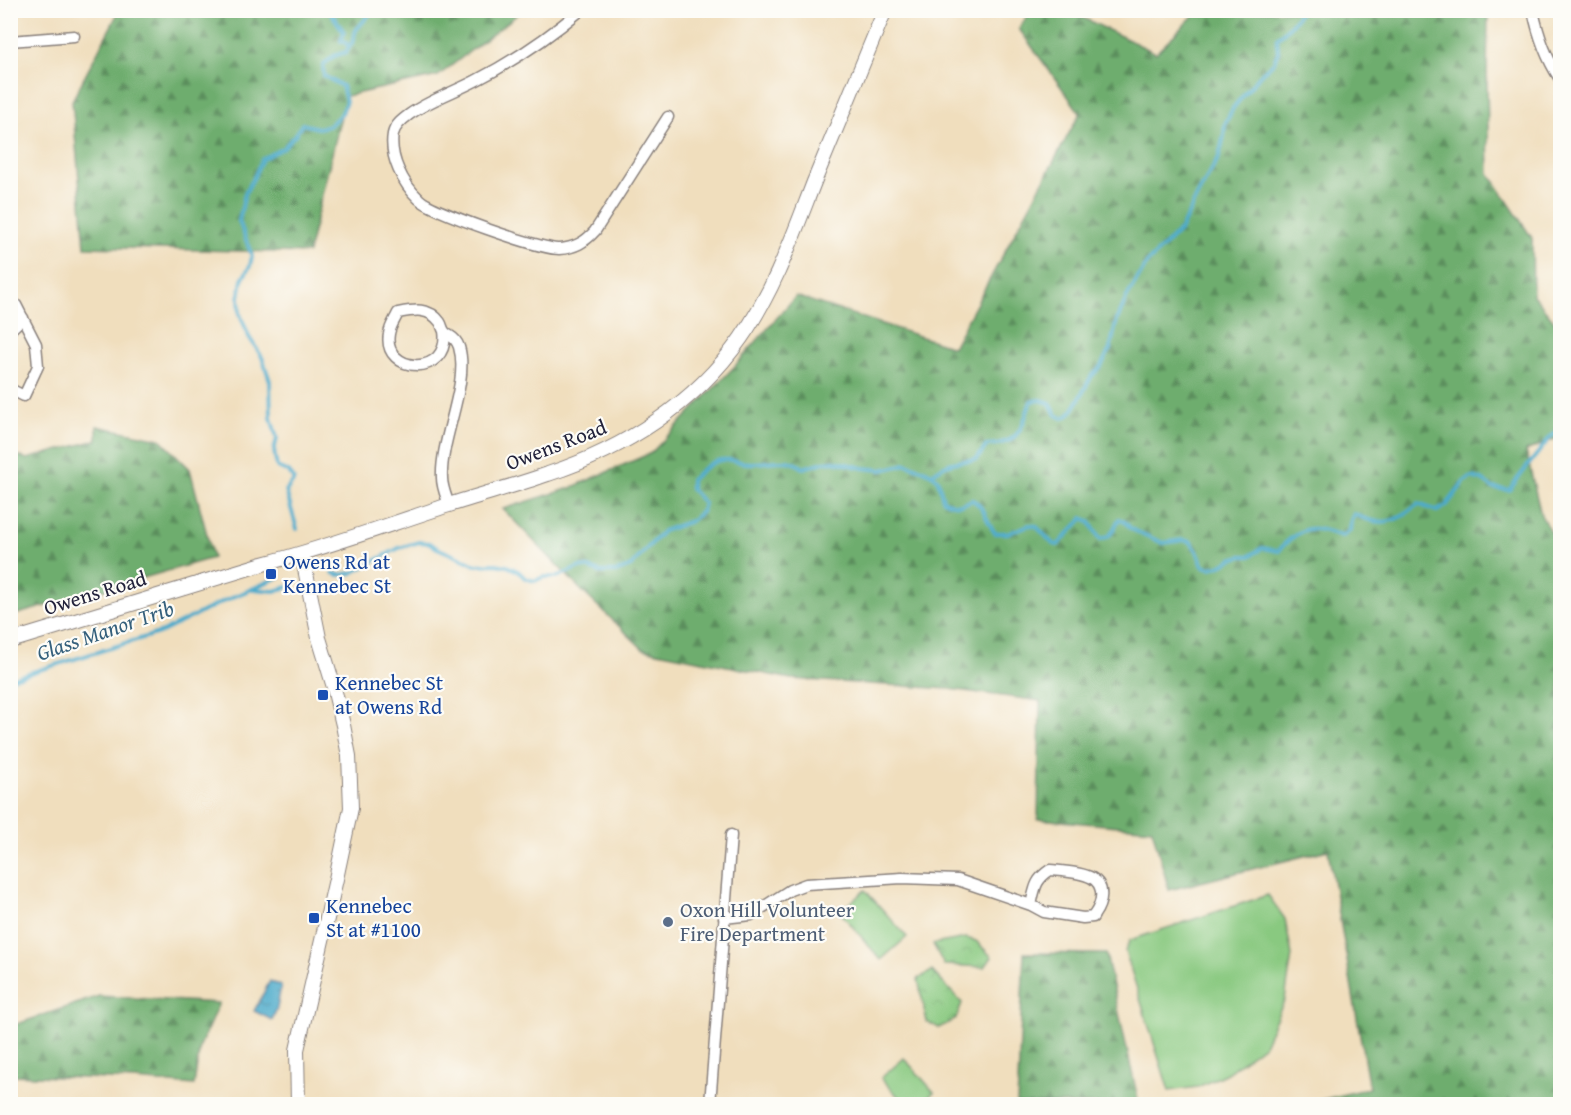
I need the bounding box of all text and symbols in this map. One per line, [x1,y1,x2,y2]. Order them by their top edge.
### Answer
street label: Owens Road [501,411,611,478]
place label: Owens Rd at Kennebec St [283,546,392,601]
street label: Owens Road [40,562,151,623]
marker: Owens Rd at Kennebec St [264,567,278,581]
water label: Glass Manor Trib [32,592,178,668]
place label: Kennebec St at Owens Rd [335,667,444,722]
marker: Kennebec St at Owens Rd [316,688,330,702]
place label: Kennebec St at #1100 [326,890,421,945]
place label: Oxon Hill Volunteer Fire Department [680,894,855,949]
marker: Kennebec St at #1100 [307,911,321,925]
marker: Oxon Hill Volunteer Fire Department [661,915,675,929]

